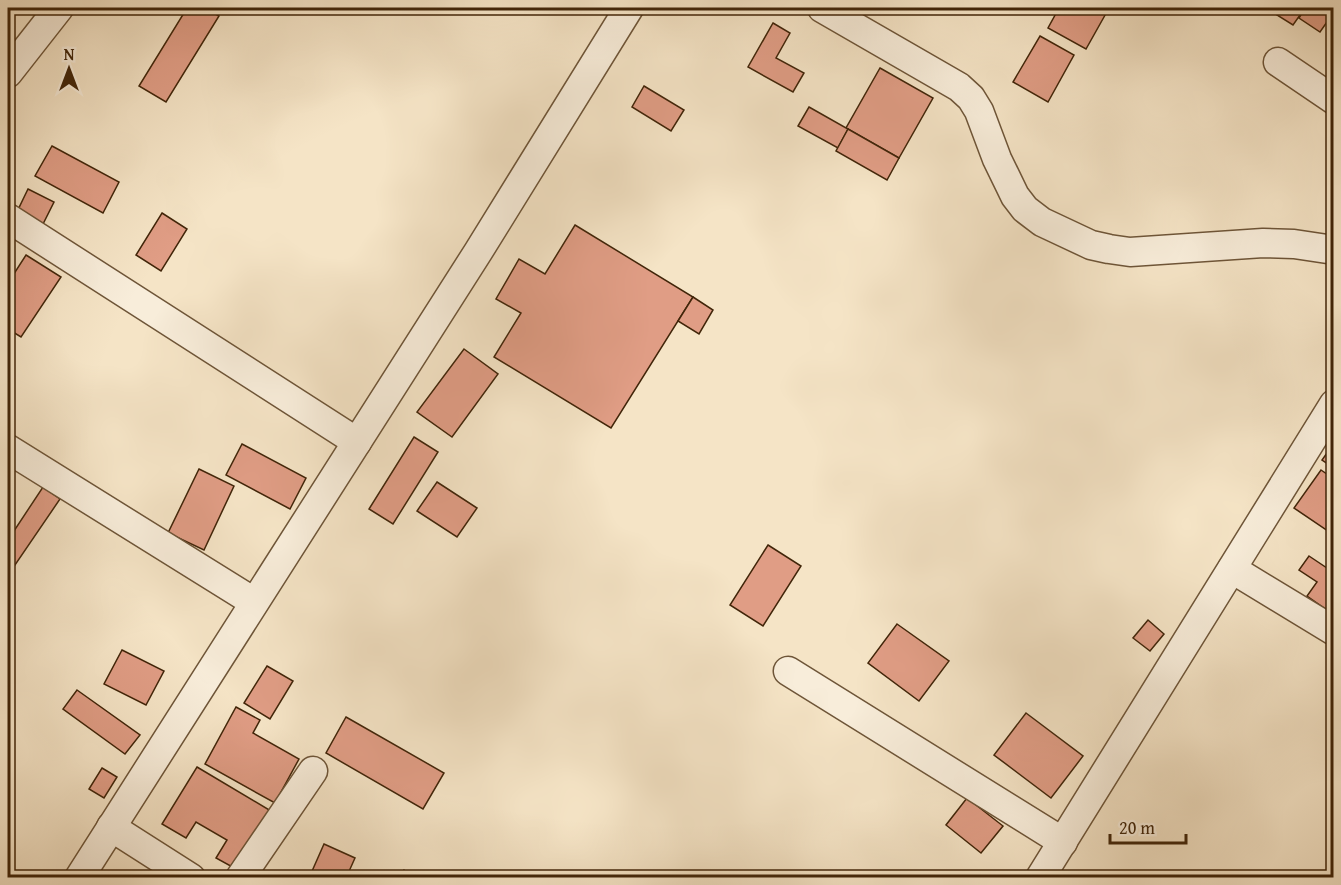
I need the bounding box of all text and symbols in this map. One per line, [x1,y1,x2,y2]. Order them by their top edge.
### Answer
north arrow [39,39,99,99]
text: N [64,42,75,66]
scale bar [1110,807,1186,845]
text: 20 m [1119,814,1155,841]

